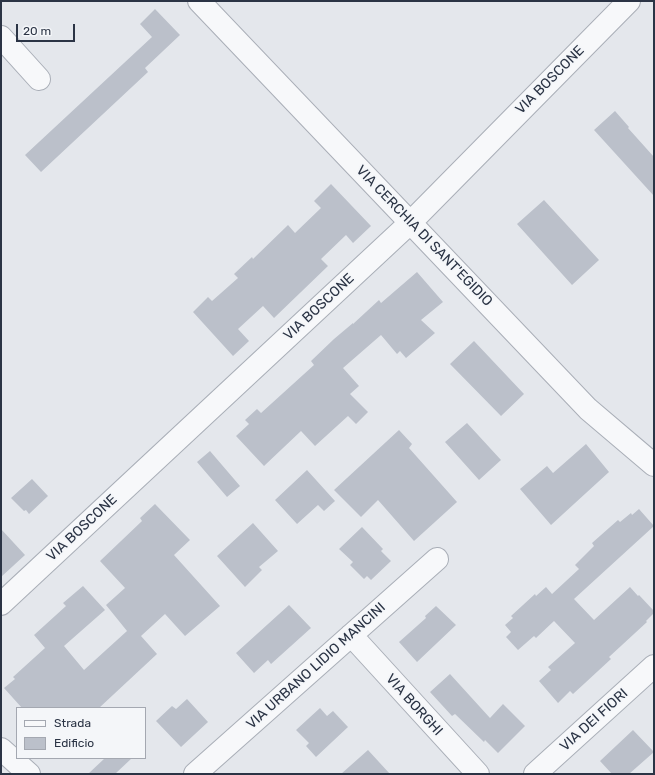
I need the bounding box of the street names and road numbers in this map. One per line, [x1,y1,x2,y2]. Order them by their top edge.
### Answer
street label: VIA BOSCONE [512,42,588,118]
street label: VIA CERCHIA DI SANT'EGIDIO [352,162,496,310]
street label: VIA BOSCONE [280,270,358,344]
street label: VIA BOSCONE [43,491,121,565]
street label: VIA URBANO LIDIO MANCINI [243,599,389,733]
street label: VIA BORGHI [382,671,446,739]
street label: VIA DEI FIORI [557,685,631,755]

